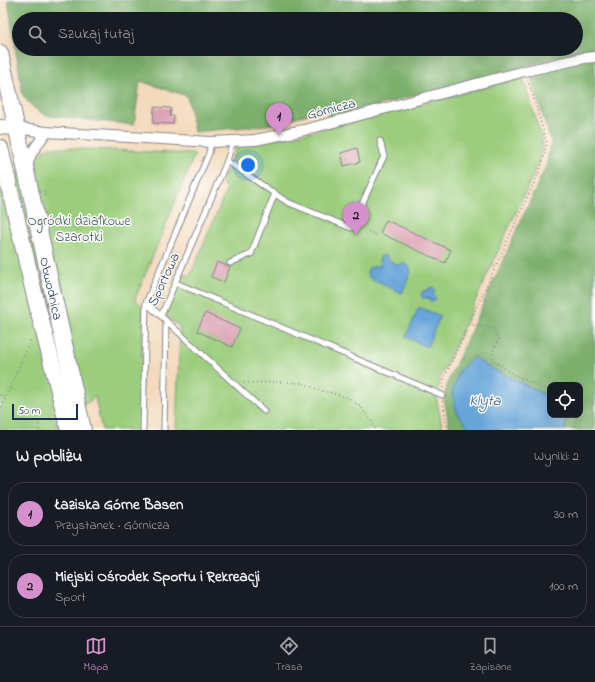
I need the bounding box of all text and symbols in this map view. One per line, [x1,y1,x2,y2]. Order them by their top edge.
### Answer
search box [12,12,583,56]
icon: search [26,23,48,45]
text: Szukaj tutaj [58,23,134,45]
street label: Górnicza [305,93,358,126]
pin: 1 [266,103,292,136]
your location [238,155,258,175]
pin: 2 [343,202,369,235]
park label: Ogródki działkowe Szarotki [28,211,131,248]
street label: Sportowa [143,249,186,310]
street label: Obwodnica [33,255,67,322]
map controls [547,382,583,418]
button: locate [547,382,583,418]
water label: Klyta [469,390,502,413]
scale bar [12,402,78,421]
text: 50 m [18,403,40,419]
text: W pobliżu [16,444,82,469]
text: Wyniki: 2 [534,447,579,466]
text: Łaziska Górne Basen [55,494,183,516]
text: 1 [28,505,32,524]
text: 30 m [554,505,578,524]
text: Przystanek · Górnicza [55,516,170,535]
text: Miejski Ośrodek Sportu i Rekreacji [55,566,260,588]
text: 2 [27,577,33,596]
text: 100 m [549,577,578,596]
text: Sport [55,588,86,607]
tab: Mapa [84,635,108,675]
tab: Trasa [275,635,302,675]
tab: Zapisane [469,635,511,675]

